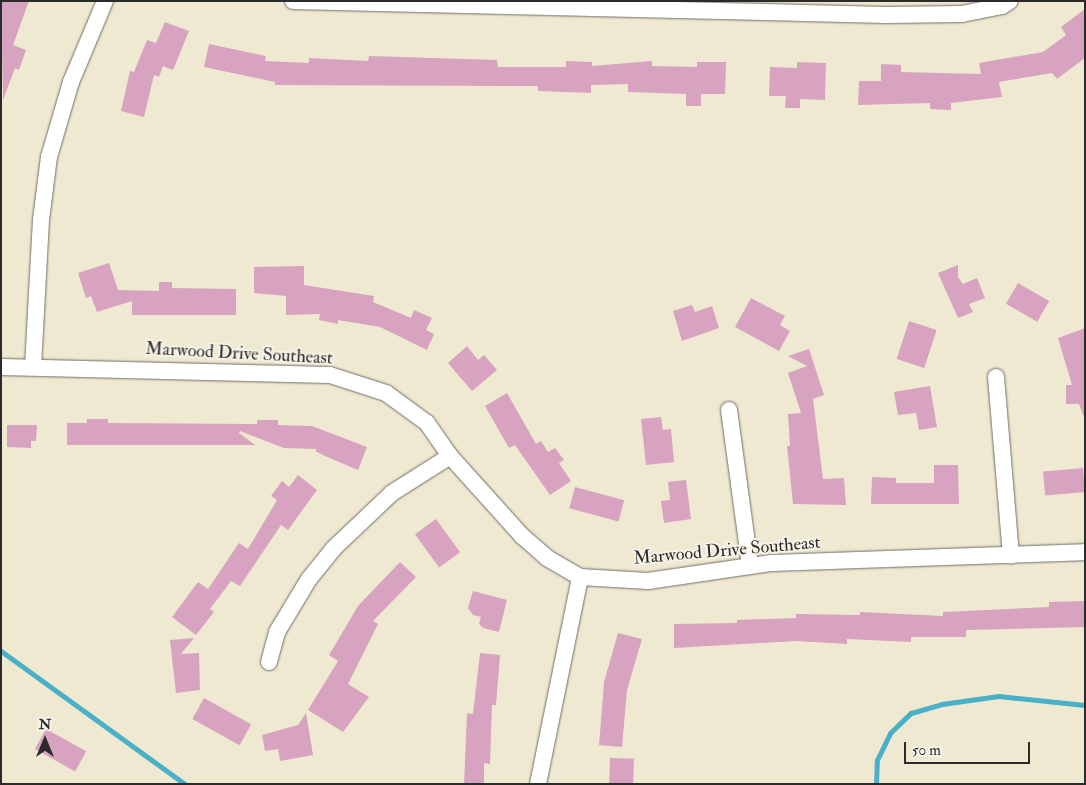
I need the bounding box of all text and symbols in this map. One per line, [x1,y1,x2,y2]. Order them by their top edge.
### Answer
street label: Marwood Drive Southeast [145,338,333,370]
street label: Marwood Drive Southeast [633,532,821,570]
north arrow [20,715,70,765]
text: N [39,716,51,733]
scale bar [906,732,1032,764]
text: 50 m [912,741,941,760]

